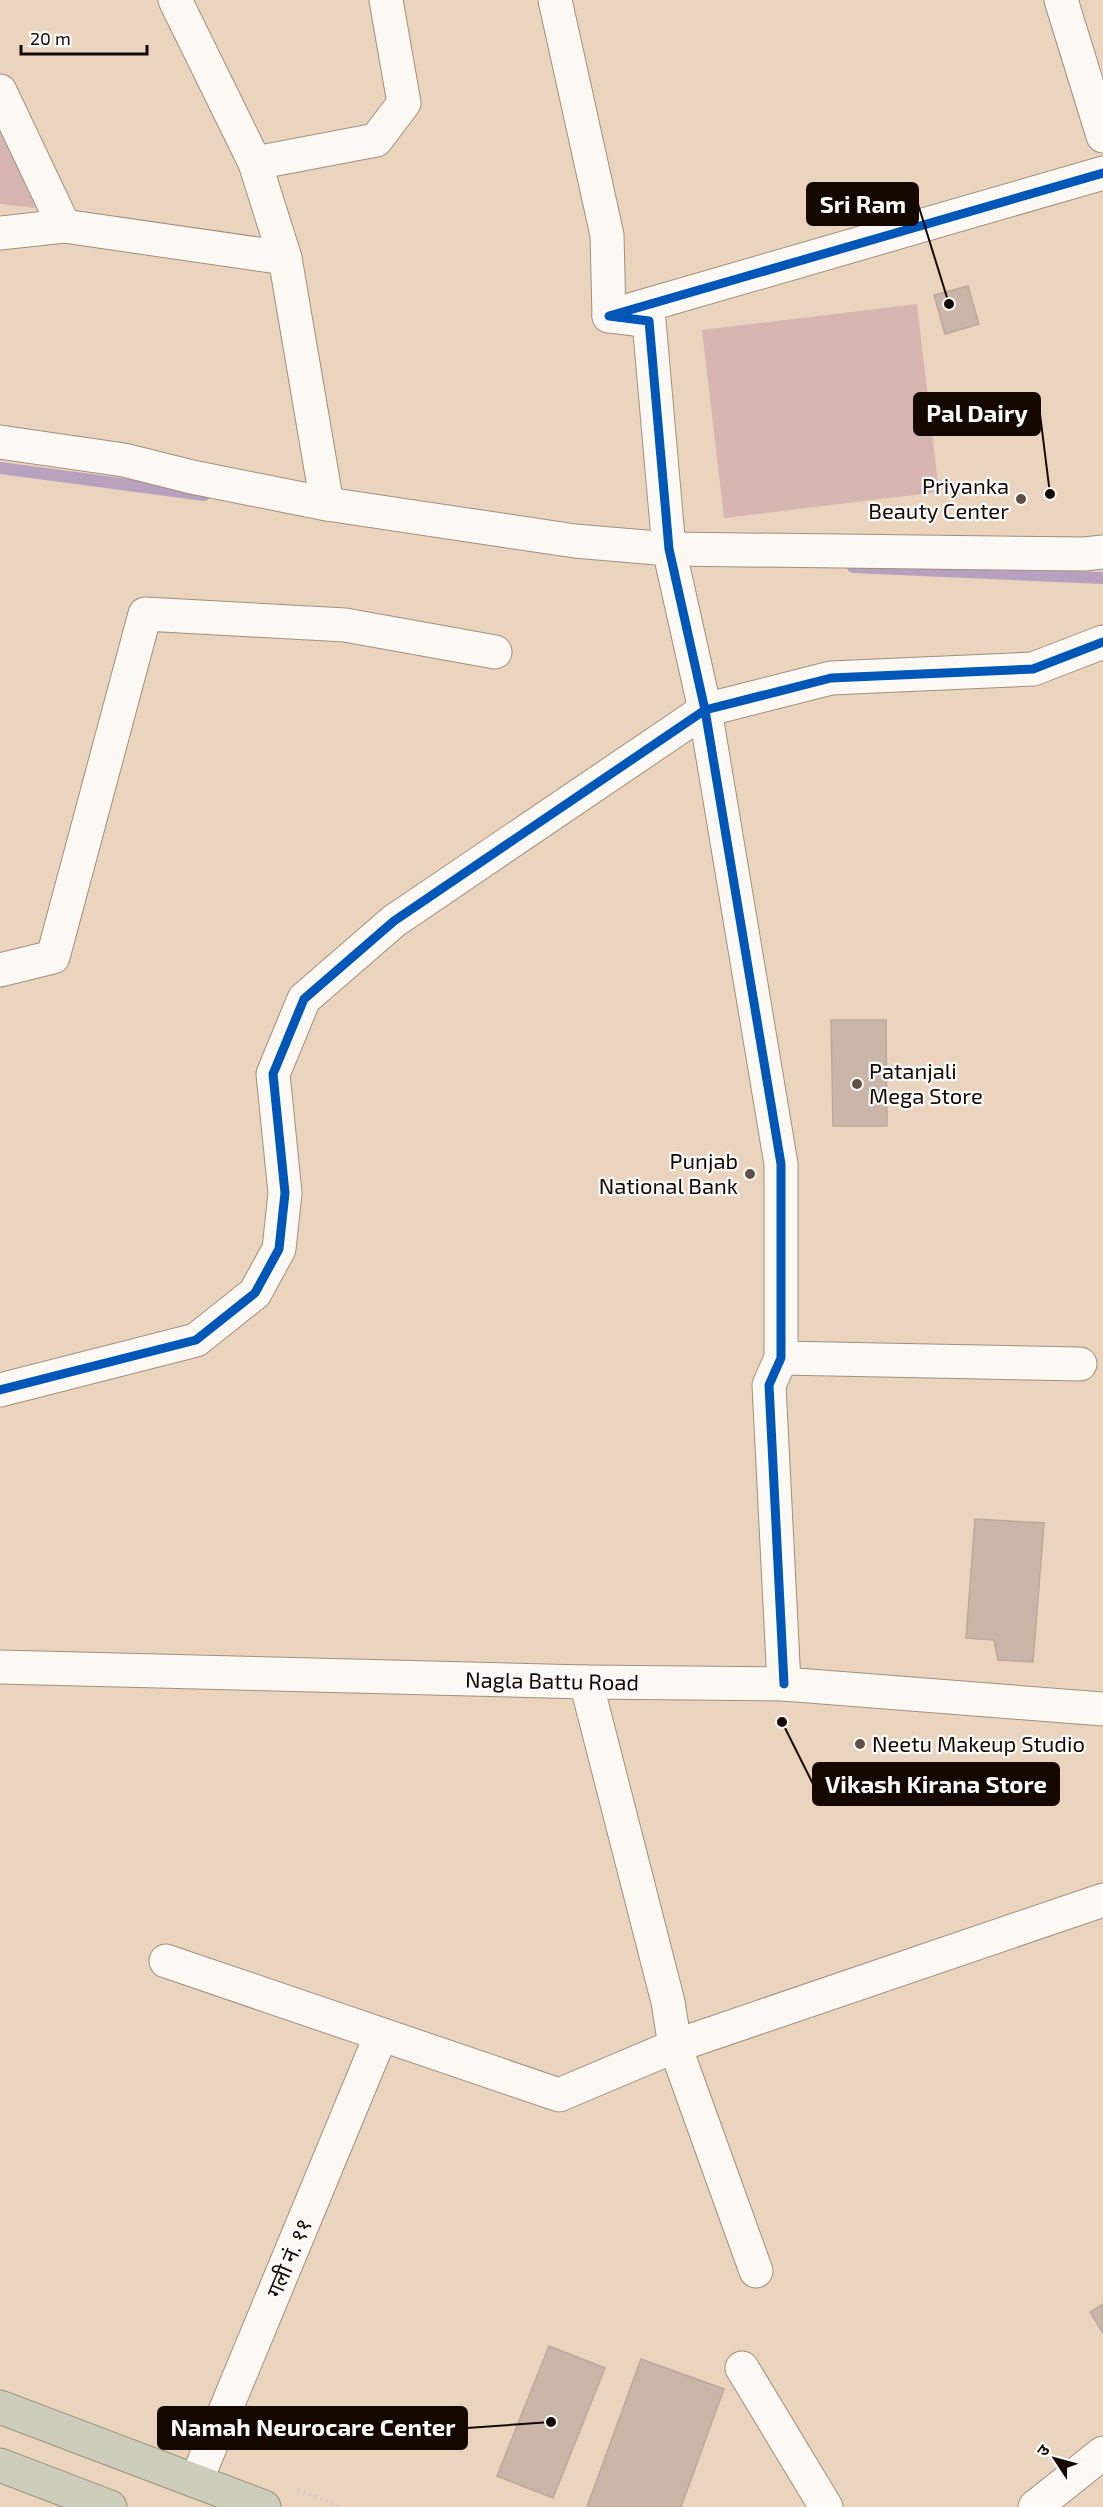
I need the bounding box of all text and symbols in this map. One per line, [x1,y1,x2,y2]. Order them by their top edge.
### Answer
scale bar [21,18,147,56]
text: 20 m [30,27,71,49]
callout: Sri Ram [807,183,918,225]
text: Sri Ram [820,189,906,218]
callout: Pal Dairy [914,393,1040,435]
text: Pal Dairy [926,398,1028,427]
place label: Priyanka Beauty Center [868,472,1009,523]
marker: Priyanka Beauty Center [1014,492,1028,506]
place label: Patanjali Mega Store [869,1057,983,1108]
marker: Patanjali Mega Store [850,1077,864,1091]
place label: Punjab National Bank [599,1147,738,1198]
marker: Punjab National Bank [743,1167,757,1181]
street label: Nagla Battu Road [465,1665,639,1695]
place label: Neetu Makeup Studio [872,1730,1085,1756]
marker: Neetu Makeup Studio [853,1737,867,1751]
callout: Vikash Kirana Store [813,1763,1059,1805]
text: Vikash Kirana Store [825,1769,1047,1798]
street label: गली नं. ११ [260,2214,316,2301]
callout: Namah Neurocare Center [158,2407,467,2449]
text: Namah Neurocare Center [170,2412,456,2441]
north arrow [1025,2429,1085,2489]
text: उ [1032,2440,1053,2459]

